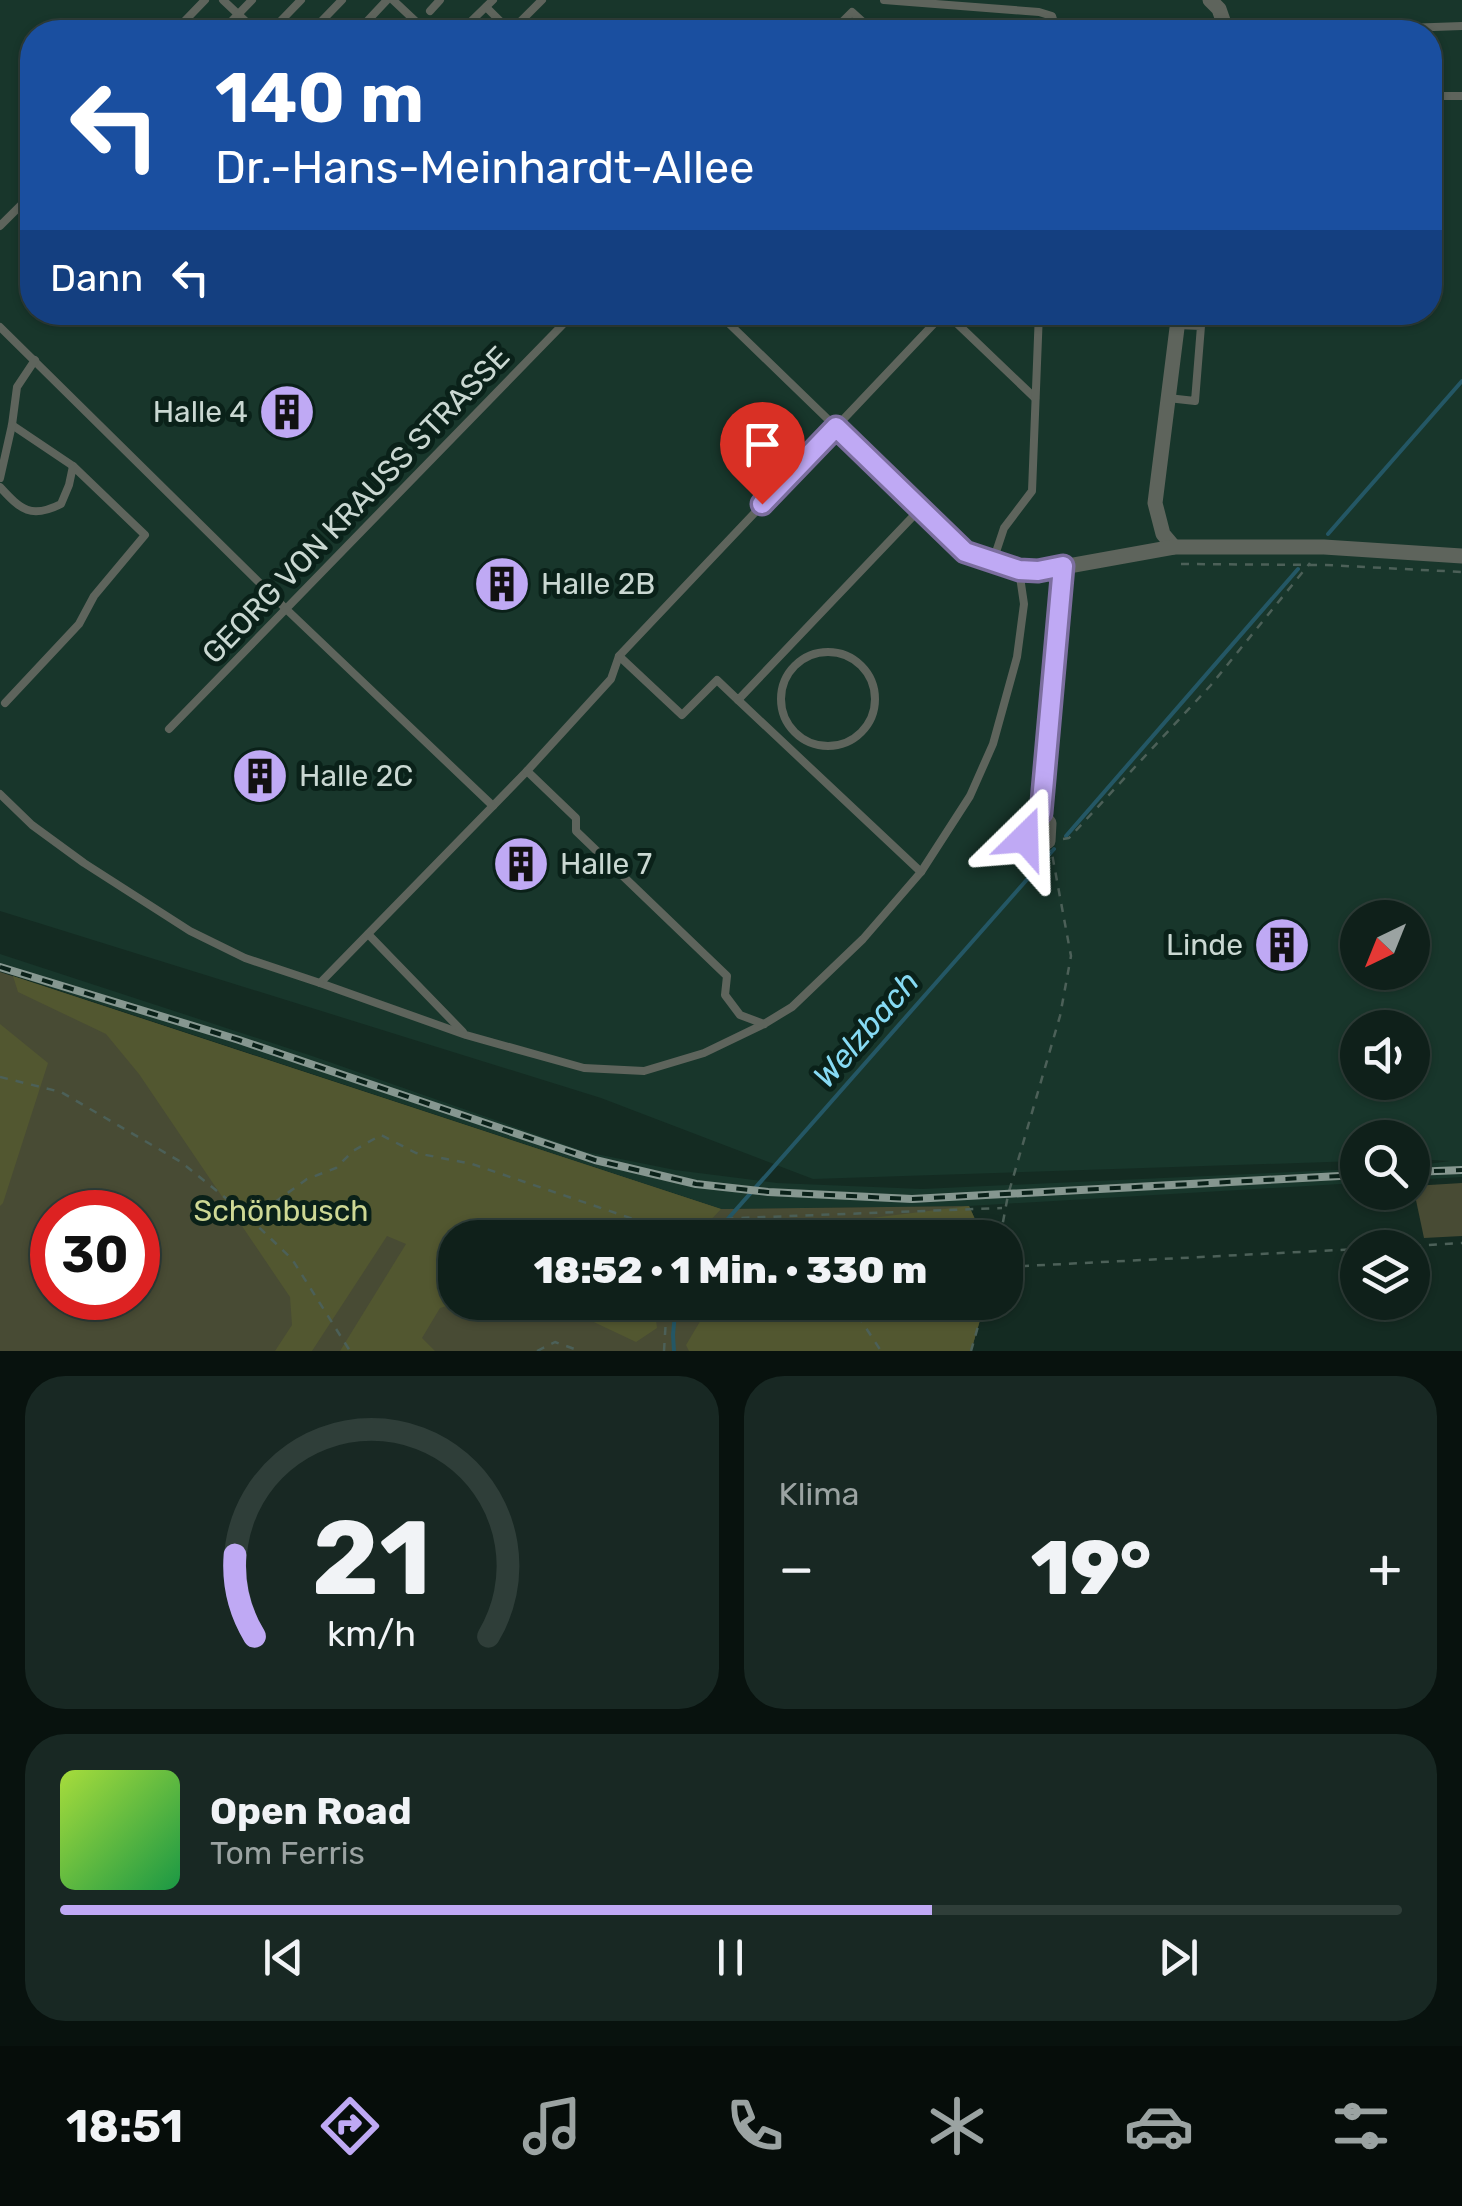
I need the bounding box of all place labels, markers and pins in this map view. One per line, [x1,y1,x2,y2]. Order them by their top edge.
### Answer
building icon: Halle 4 [257,382,317,442]
place label: Halle 4 [153,394,248,430]
pin [720,402,805,505]
building icon: Halle 2B [472,554,532,614]
place label: Halle 2B [541,566,655,602]
building icon: Halle 2C [230,746,290,806]
place label: Halle 2C [299,758,413,794]
building icon: Halle 7 [491,834,551,894]
place label: Halle 7 [560,846,652,882]
building icon: Linde [1252,915,1312,975]
place label: Linde [1166,927,1243,963]

